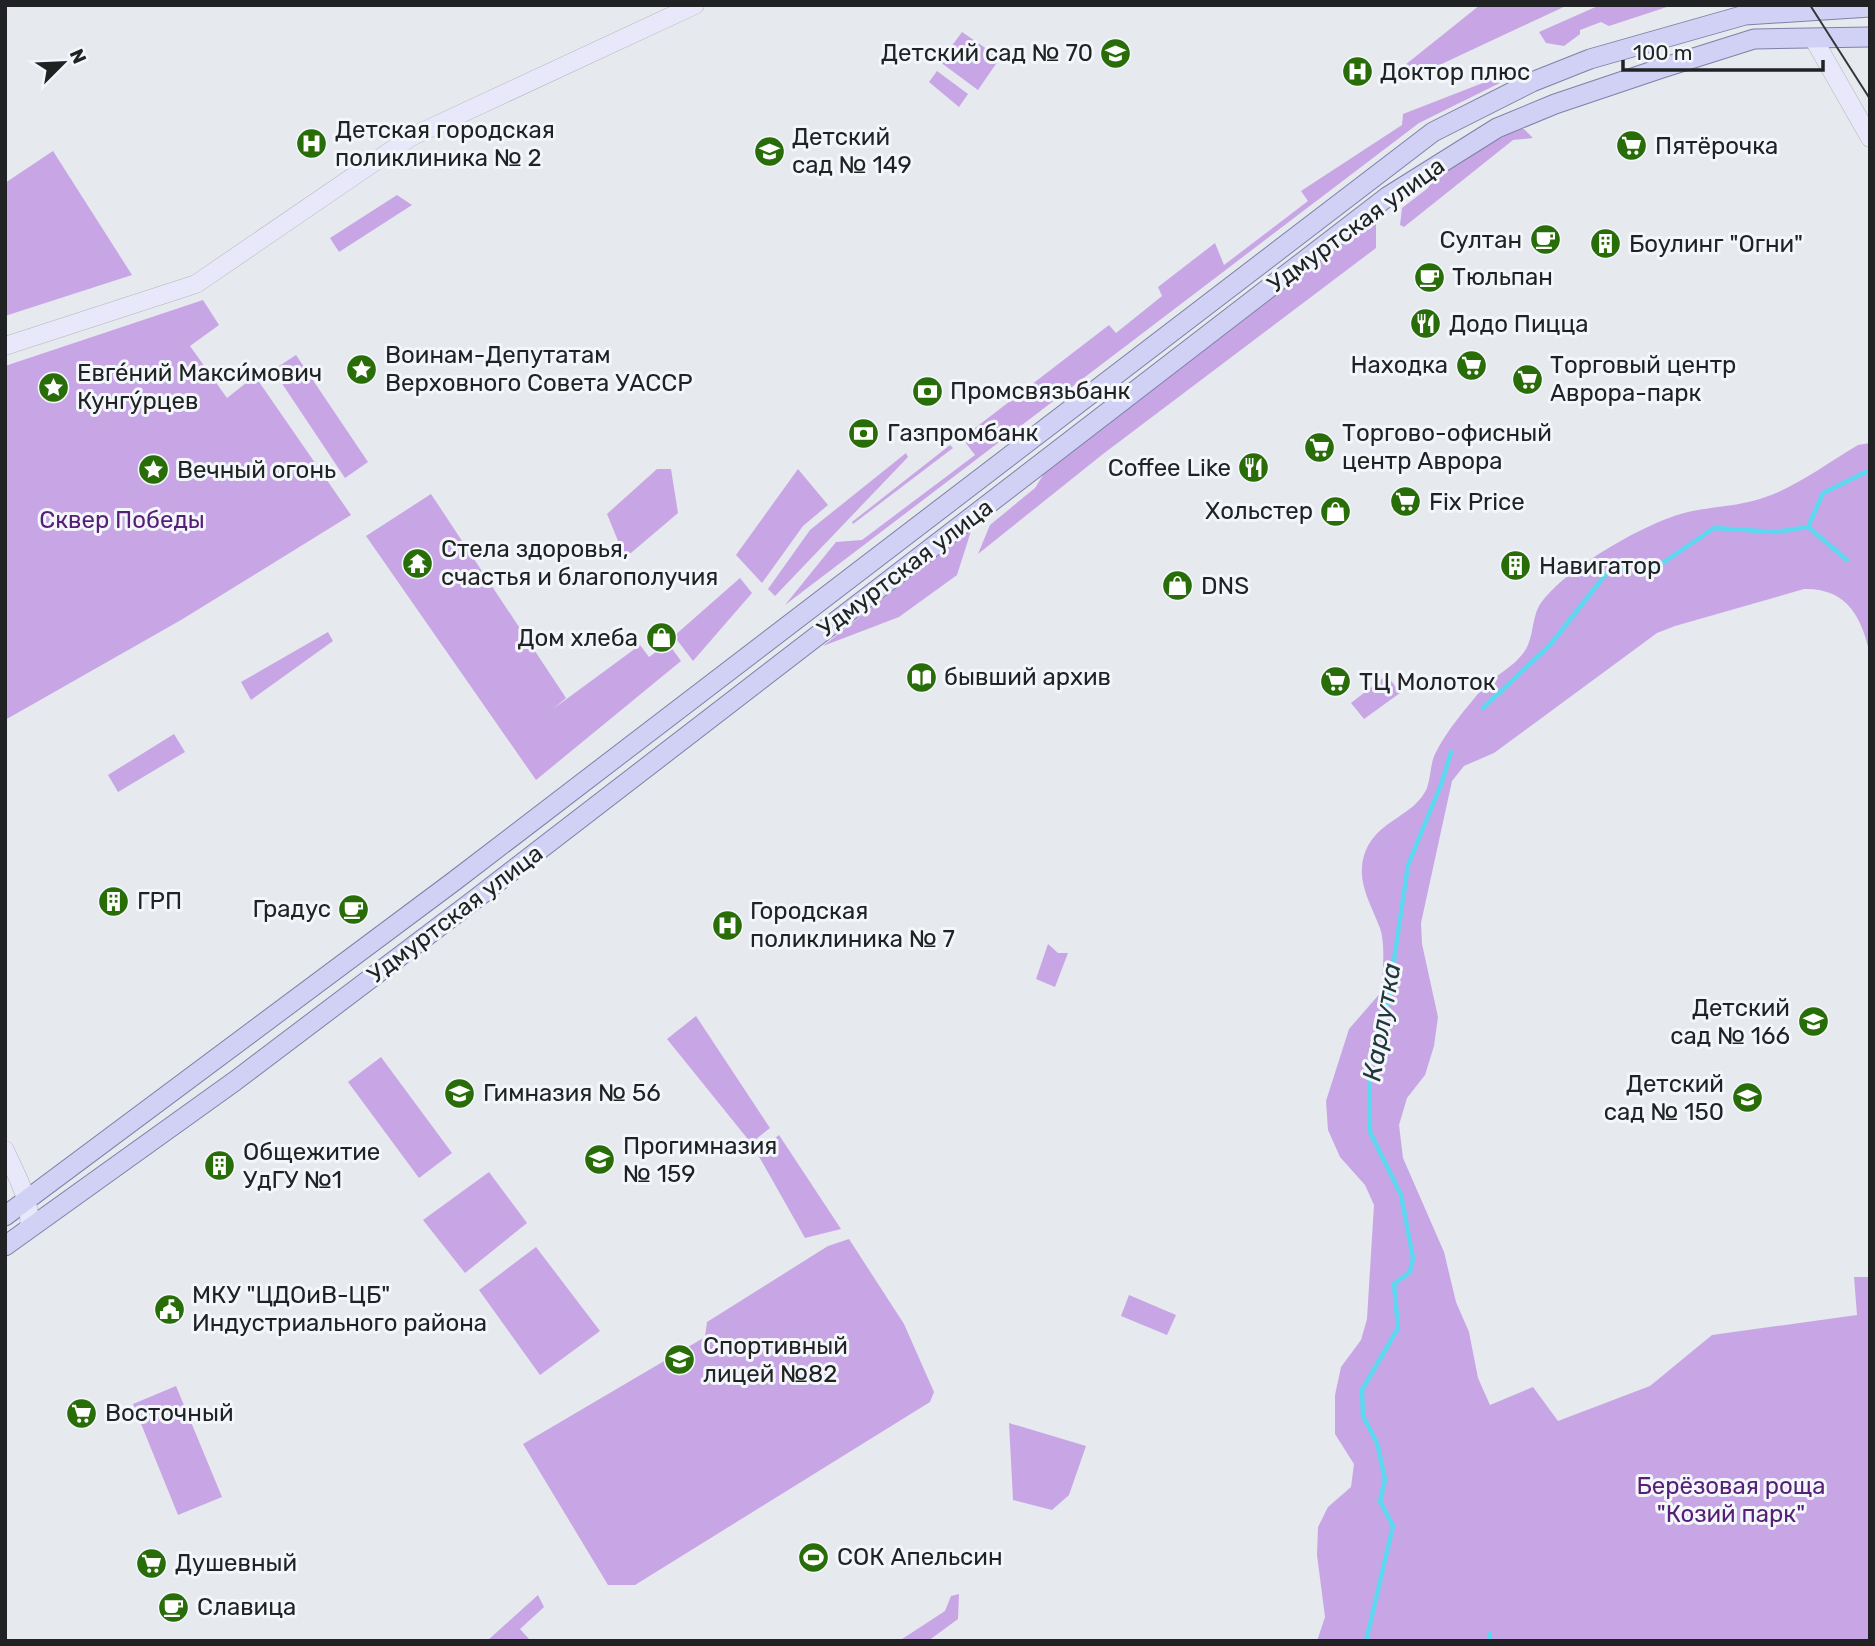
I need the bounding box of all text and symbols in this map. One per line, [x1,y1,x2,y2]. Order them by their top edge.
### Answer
north arrow [28,28,98,98]
scale bar [1623,28,1822,72]
school or university icon: Детский сад № 70 [1099,36,1133,70]
place label: Детский сад № 70 [881,39,1093,67]
text: 100 m [1633,40,1692,65]
text: N [65,45,91,67]
hospital icon: Доктор плюс [1340,55,1374,89]
place label: Доктор плюс [1380,58,1530,86]
place label: Детская городская поликлиника № 2 [335,116,555,172]
place label: Детский сад № 149 [792,123,912,179]
hospital icon: Детская городская поликлиника № 2 [295,127,329,161]
supermarket icon: Пятёрочка [1615,129,1649,163]
place label: Пятёрочка [1655,132,1778,160]
school or university icon: Детский сад № 149 [752,134,786,168]
street label: Удмуртская улица [1262,151,1450,299]
cafe icon: Султан [1528,223,1562,257]
place label: Султан [1440,226,1522,254]
building icon: Боулинг "Огни" [1589,227,1623,261]
place label: Боулинг "Огни" [1629,230,1803,258]
cafe icon: Тюльпан [1412,260,1446,294]
place label: Тюльпан [1452,263,1553,291]
restaurant icon: Додо Пицца [1409,307,1443,341]
place label: Додо Пицца [1449,310,1589,338]
place label: Воинам-Депутатам Верховного Совета УАССР [385,341,693,397]
supermarket icon: Находка [1454,348,1488,382]
place label: Находка [1350,351,1448,379]
place label: Торговый центр Аврора-парк [1550,351,1736,407]
place icon: Воинам-Депутатам Верховного Совета УАССР [345,352,379,386]
place label: Евге́ний Макси́мович Кунгу́рцев [77,359,322,415]
supermarket icon: Торговый центр Аврора-парк [1510,362,1544,396]
place icon: Евге́ний Макси́мович Кунгу́рцев [37,370,71,404]
bank icon: Промсвязьбанк [910,374,944,408]
place label: Промсвязьбанк [950,377,1130,405]
bank icon: Газпромбанк [847,416,881,450]
place label: Газпромбанк [887,419,1039,447]
place label: Торгово-офисный центр Аврора [1342,419,1552,475]
supermarket icon: Торгово-офисный центр Аврора [1302,430,1336,464]
restaurant icon: Coffee Like [1237,451,1271,485]
place icon: Вечный огонь [137,453,171,487]
place label: Coffee Like [1108,454,1231,482]
place label: Вечный огонь [177,456,336,484]
supermarket icon: Fix Price [1389,485,1423,519]
place label: Fix Price [1429,488,1525,516]
street label: Удмуртская улица [812,493,998,643]
shop icon: Хольстер [1319,494,1353,528]
place label: Хольстер [1205,497,1313,525]
park label: Сквер Победы [39,506,205,534]
place label: Стела здоровья, счастья и благополучия [441,535,718,591]
temple icon: Стела здоровья, счастья и благополучия [401,546,435,580]
building icon: Навигатор [1499,549,1533,583]
place label: Навигатор [1539,552,1661,580]
shop icon: DNS [1161,569,1195,603]
place label: DNS [1201,572,1249,600]
shop icon: Дом хлеба [644,621,678,655]
place label: Дом хлеба [517,624,638,652]
library icon: бывший архив [904,660,938,694]
place label: бывший архив [944,663,1111,691]
supermarket icon: ТЦ Молоток [1319,665,1353,699]
place label: ТЦ Молоток [1359,668,1496,696]
street label: Удмуртская улица [362,839,548,989]
building icon: ГРП [97,884,131,918]
place label: ГРП [137,887,182,915]
cafe icon: Градус [337,892,371,926]
place label: Градус [253,895,331,923]
place label: Городская поликлиника № 7 [750,897,955,953]
hospital icon: Городская поликлиника № 7 [710,908,744,942]
water label: Карлутка [1356,961,1408,1083]
place label: Детский сад № 166 [1670,994,1790,1050]
school or university icon: Детский сад № 166 [1796,1005,1830,1039]
place label: Детский сад № 150 [1604,1070,1724,1126]
school or university icon: Гимназия № 56 [443,1076,477,1110]
place label: Гимназия № 56 [483,1079,661,1107]
school or university icon: Детский сад № 150 [1730,1081,1764,1115]
place label: Прогимназия № 159 [623,1132,777,1188]
place label: Общежитие УдГУ №1 [243,1138,380,1194]
school or university icon: Прогимназия № 159 [583,1143,617,1177]
building icon: Общежитие УдГУ №1 [203,1149,237,1183]
place label: МКУ "ЦДОиВ-ЦБ" Индустриального района [192,1281,487,1337]
public building icon: МКУ "ЦДОиВ-ЦБ" Индустриального района [152,1292,186,1326]
place label: Спортивный лицей №82 [703,1332,848,1388]
school or university icon: Спортивный лицей №82 [663,1343,697,1377]
supermarket icon: Восточный [65,1396,99,1430]
place label: Восточный [105,1399,234,1427]
park label: Берёзовая роща "Козий парк" [1636,1472,1826,1528]
sports icon: СОК Апельсин [797,1540,831,1574]
place label: СОК Апельсин [837,1543,1003,1571]
supermarket icon: Душевный [135,1546,169,1580]
place label: Душевный [175,1549,297,1577]
cafe icon: Славица [157,1590,191,1624]
place label: Славица [197,1593,296,1621]

